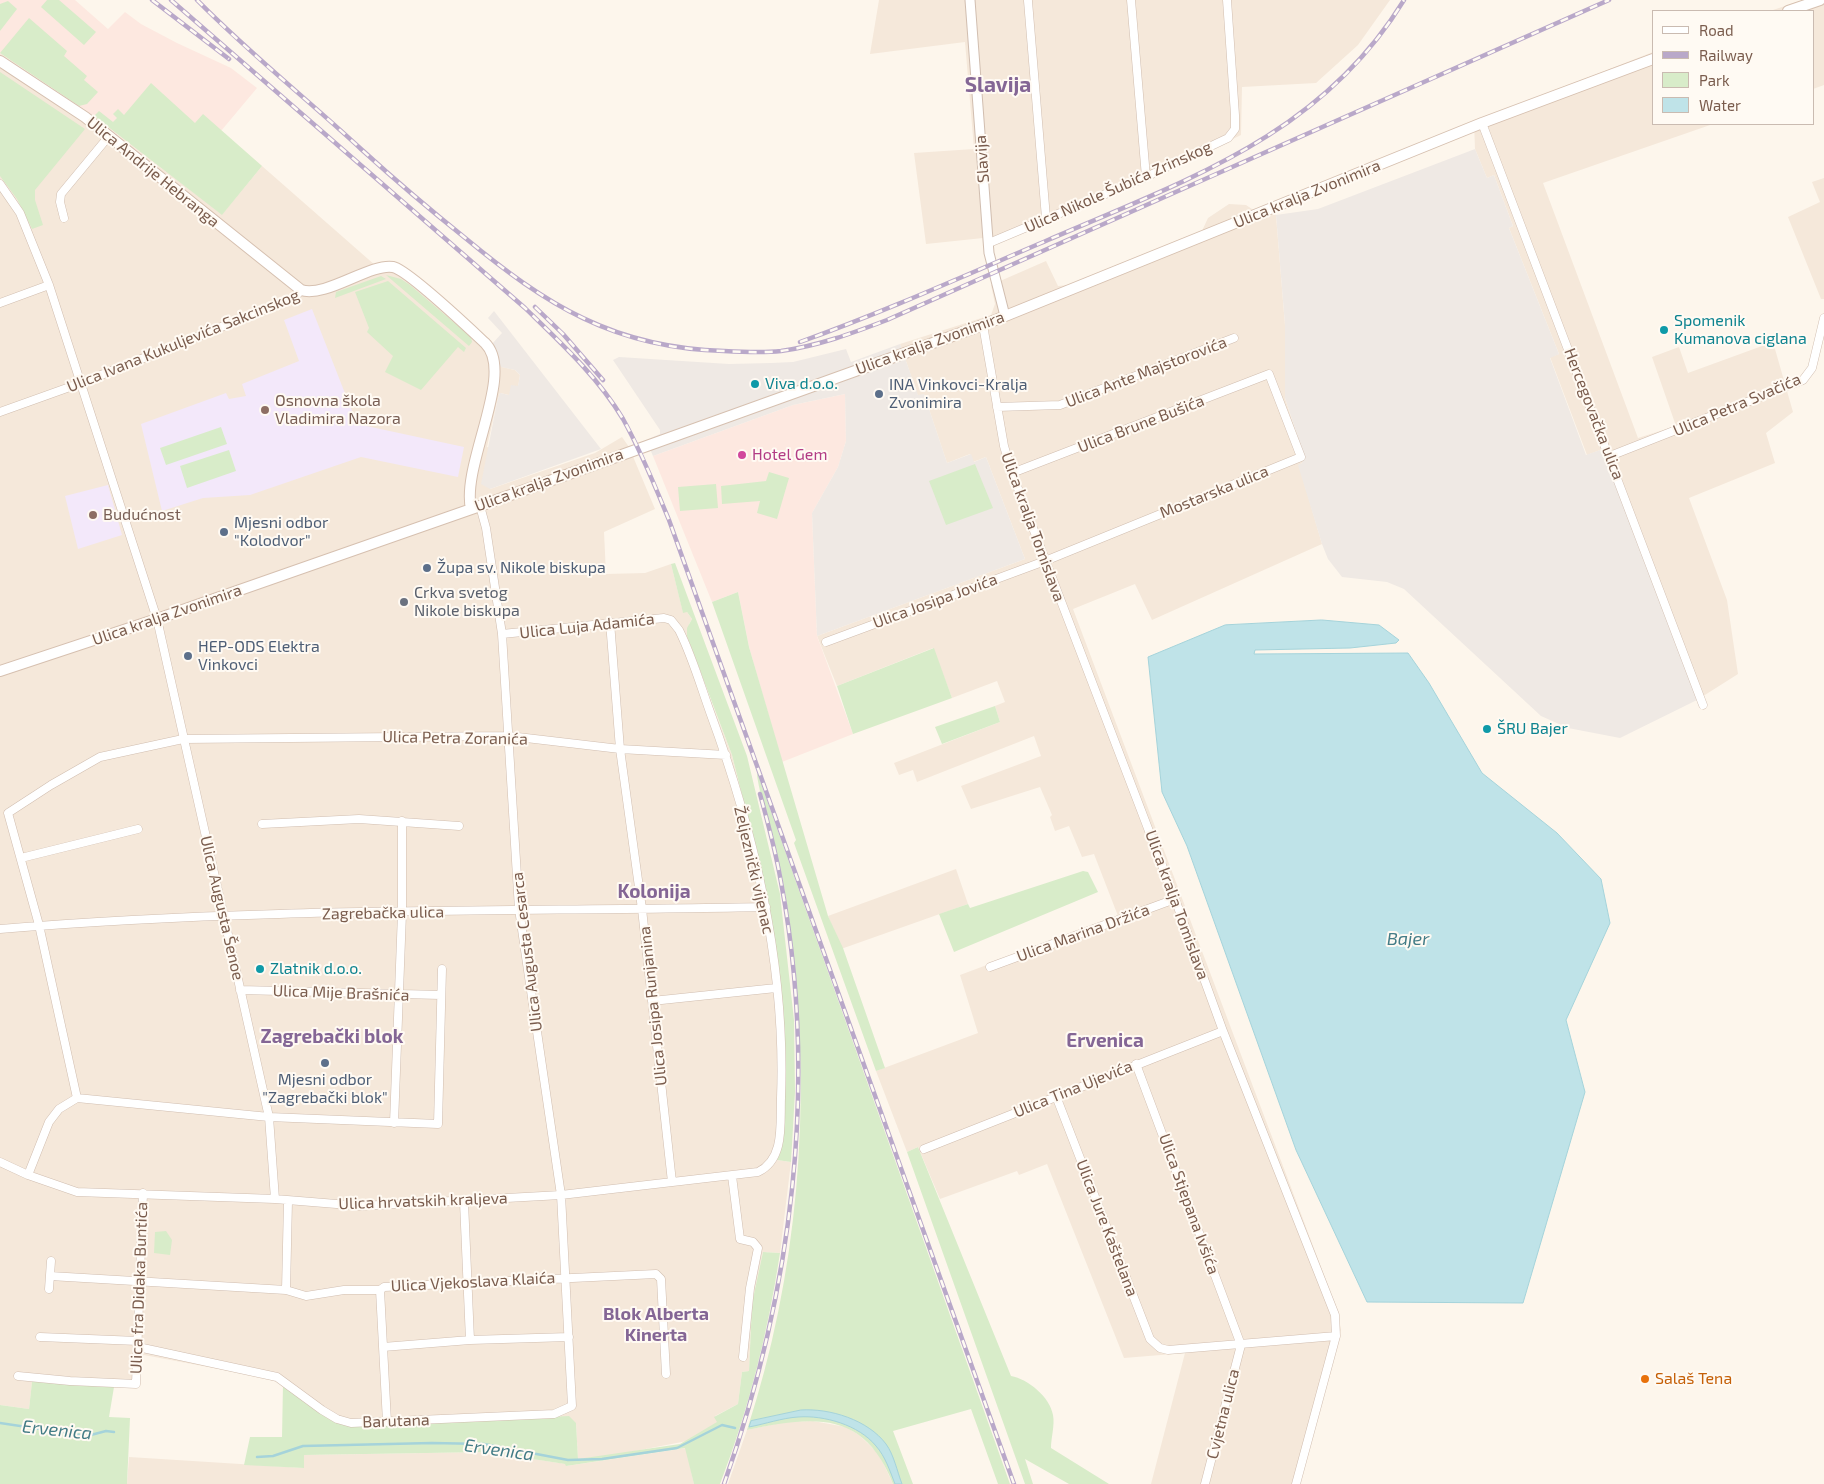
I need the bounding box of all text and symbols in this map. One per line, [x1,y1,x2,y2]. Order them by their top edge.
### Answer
legend [1652,10,1814,125]
text: Road [1699,21,1734,39]
text: Railway [1699,46,1753,64]
text: Park [1699,71,1730,89]
district label: Slavija [965,72,1031,98]
text: Water [1699,96,1741,114]
street label: Ulica Andrije Hebranga [83,113,223,231]
street label: Slavija [971,135,993,183]
street label: Ulica Nikole Šubića Zrinskog [1021,137,1215,237]
street label: Ulica kralja Zvonimira [1231,156,1383,232]
street label: Ulica Ivana Kukuljevića Sakcinskog [64,285,302,397]
street label: Ulica kralja Zvonimira [853,307,1007,379]
place label: Spomenik Kumanova ciglana [1674,311,1807,349]
marker: Spomenik Kumanova ciglana [1658,324,1670,336]
street label: Ulica Ante Majstorovića [1063,332,1229,412]
street label: Hercegovačka ulica [1560,345,1628,483]
street label: Ulica Petra Svačića [1670,369,1804,441]
place label: Viva d.o.o. [765,374,838,394]
place label: INA Vinkovci-Kralja Zvonimira [889,375,1027,413]
marker: Viva d.o.o. [749,378,761,390]
marker: INA Vinkovci-Kralja Zvonimira [873,388,885,400]
place label: Osnovna škola Vladimira Nazora [275,391,401,429]
street label: Ulica Brune Bušića [1075,391,1207,457]
marker: Osnovna škola Vladimira Nazora [259,404,271,416]
street label: Ulica kralja Zvonimira [472,444,626,516]
place label: Hotel Gem [752,445,827,465]
marker: Hotel Gem [736,449,748,461]
street label: Ulica kralja Tomislava [997,450,1069,604]
street label: Mostarska ulica [1157,461,1271,523]
place label: Budućnost [103,505,181,525]
marker: Budućnost [87,509,99,521]
place label: Mjesni odbor "Kolodvor" [234,513,328,551]
marker: Mjesni odbor "Kolodvor" [218,526,230,538]
place label: Župa sv. Nikole biskupa [437,558,606,578]
marker: Župa sv. Nikole biskupa [421,562,433,574]
street label: Ulica Josipa Jovića [870,570,1000,632]
street label: Ulica kralja Zvonimira [90,580,244,650]
place label: Crkva svetog Nikole biskupa [414,583,520,621]
marker: Crkva svetog Nikole biskupa [398,596,410,608]
street label: Ulica Luja Adamića [518,609,656,643]
place label: HEP-ODS Elektra Vinkovci [198,637,320,675]
marker: HEP-ODS Elektra Vinkovci [182,650,194,662]
place label: ŠRU Bajer [1497,719,1568,739]
marker: ŠRU Bajer [1481,723,1493,735]
street label: Ulica Petra Zoranića [382,727,528,749]
street label: Željeznički vijenac [730,804,778,936]
street label: Ulica kralja Tomislava [1141,828,1213,982]
street label: Ulica Augusta Šenoe [196,834,248,982]
street label: Ulica Augusta Cesarca [508,871,546,1033]
district label: Kolonija [617,881,691,903]
street label: Ulica Marina Držića [1014,900,1152,966]
street label: Zagrebačka ulica [322,902,444,924]
street label: Ulica Josipa Runjanina [635,925,671,1087]
water label: Bajer [1387,928,1429,950]
place label: Zlatnik d.o.o. [270,959,362,979]
marker: Zlatnik d.o.o. [254,963,266,975]
street label: Ulica Mije Brašnića [272,981,410,1005]
district label: Zagrebački blok [261,1026,403,1048]
district label: Ervenica [1066,1030,1144,1052]
street label: Ulica Tina Ujevića [1011,1056,1135,1122]
marker: Mjesni odbor "Zagrebački blok" [319,1057,331,1069]
place label: Mjesni odbor "Zagrebački blok" [262,1070,388,1108]
street label: Ulica Stjepana Ivšića [1155,1131,1223,1277]
street label: Ulica Jure Kaštelana [1072,1157,1142,1299]
street label: Ulica hrvatskih kraljeva [338,1188,508,1214]
street label: Ulica fra Didaka Buntića [126,1201,152,1375]
street label: Ulica Vjekoslava Klaića [390,1268,556,1296]
district label: Blok Alberta Kinerta [603,1303,709,1346]
street label: Cvjetna ulica [1203,1367,1243,1461]
place label: Salaš Tena [1655,1369,1732,1389]
marker: Salaš Tena [1639,1373,1651,1385]
street label: Barutana [362,1410,430,1432]
water label: Ervenica [21,1416,93,1444]
water label: Ervenica [463,1434,535,1466]

